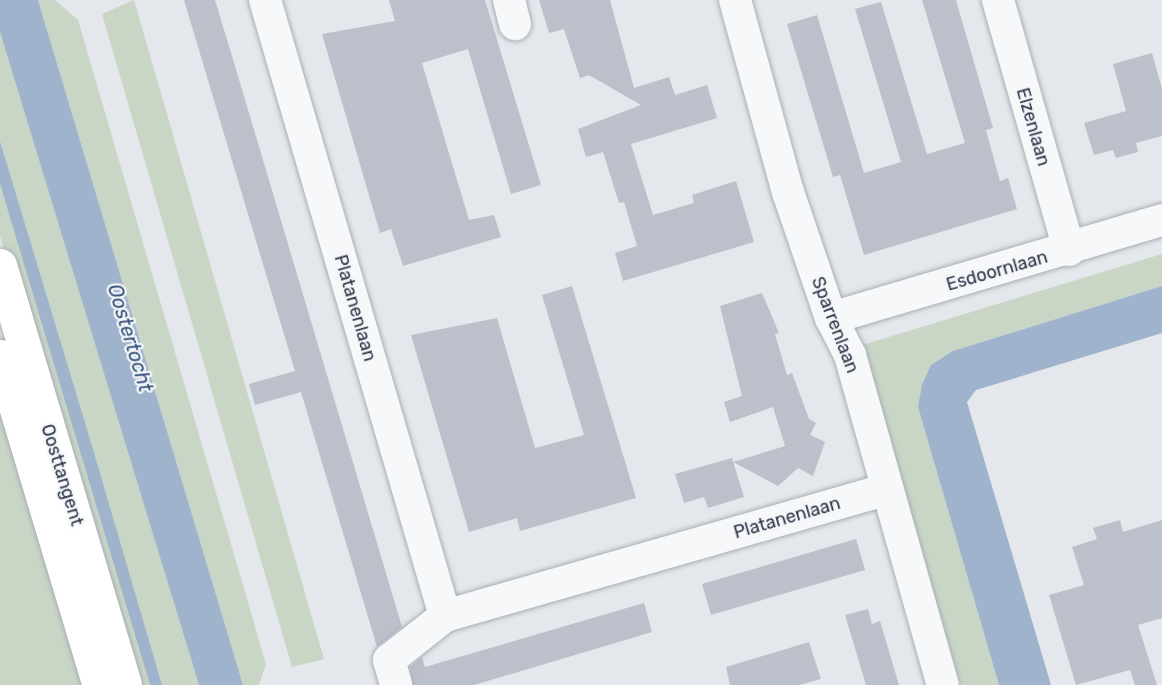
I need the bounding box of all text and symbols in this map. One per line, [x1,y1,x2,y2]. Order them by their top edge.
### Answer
street label: Elzenlaan [1012,85,1054,169]
street label: Esdoornlaan [944,246,1050,296]
street label: Platanenlaan [329,252,381,364]
street label: Sparrenlaan [807,274,863,376]
water label: Oostertocht [102,281,158,395]
street label: Oosttangent [36,422,88,528]
street label: Platanenlaan [731,492,843,544]

